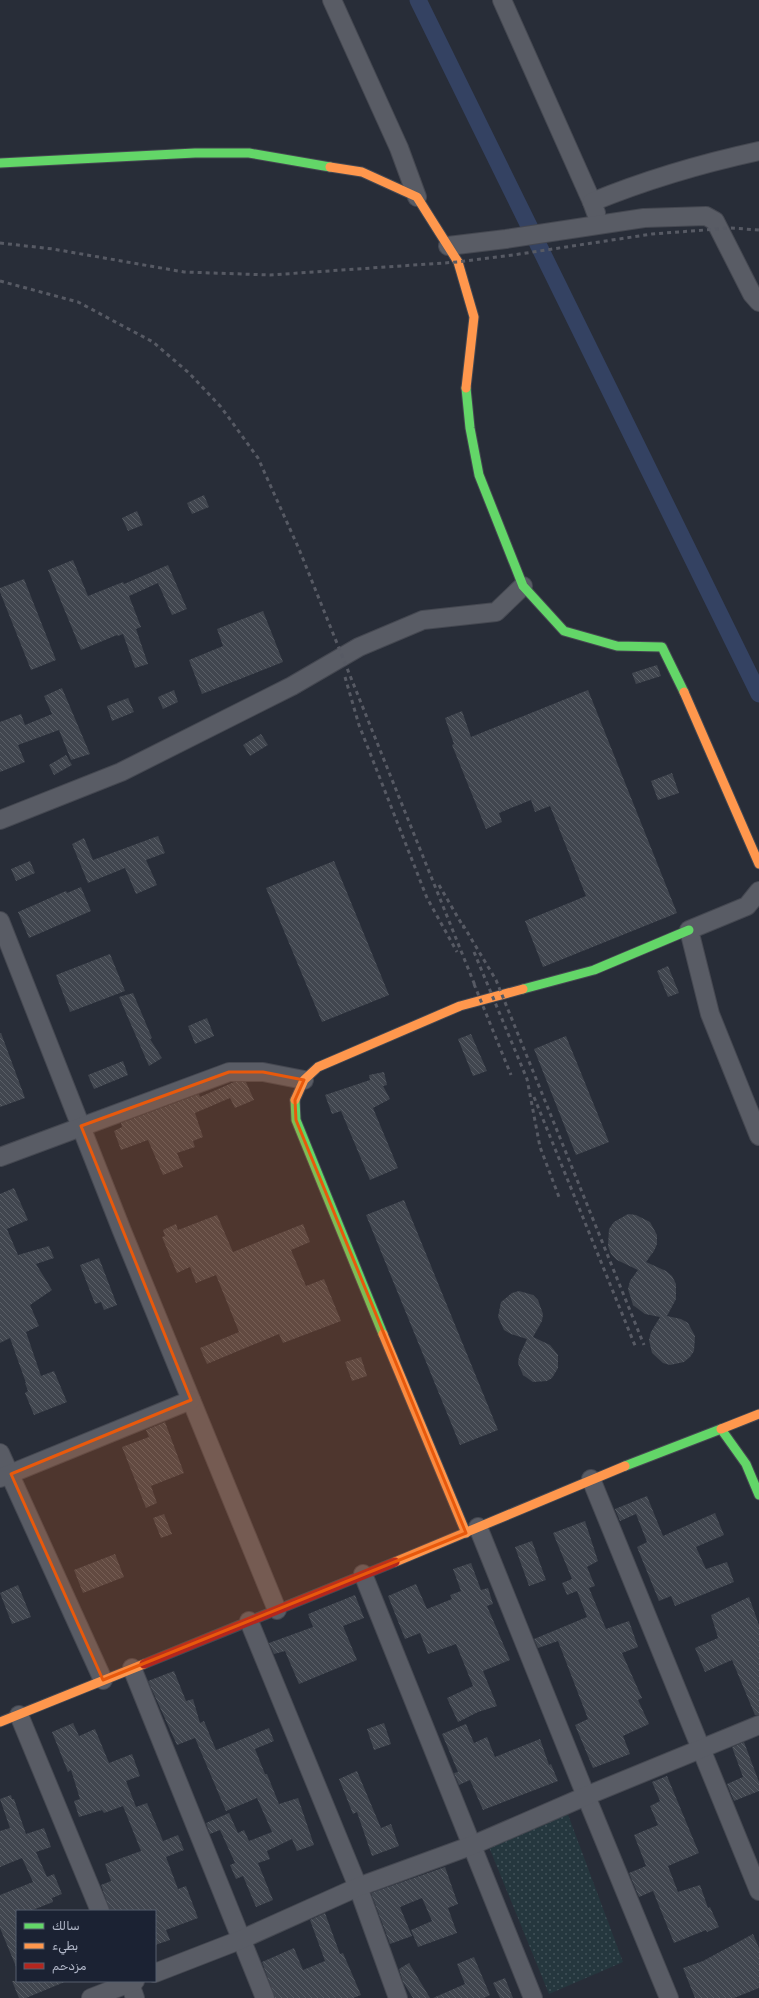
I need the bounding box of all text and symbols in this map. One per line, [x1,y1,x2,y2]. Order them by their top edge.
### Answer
legend [16,1910,156,1982]
text: سالك [52,1919,80,1933]
text: بطيء [52,1939,78,1955]
text: مزدحم [52,1959,87,1974]

